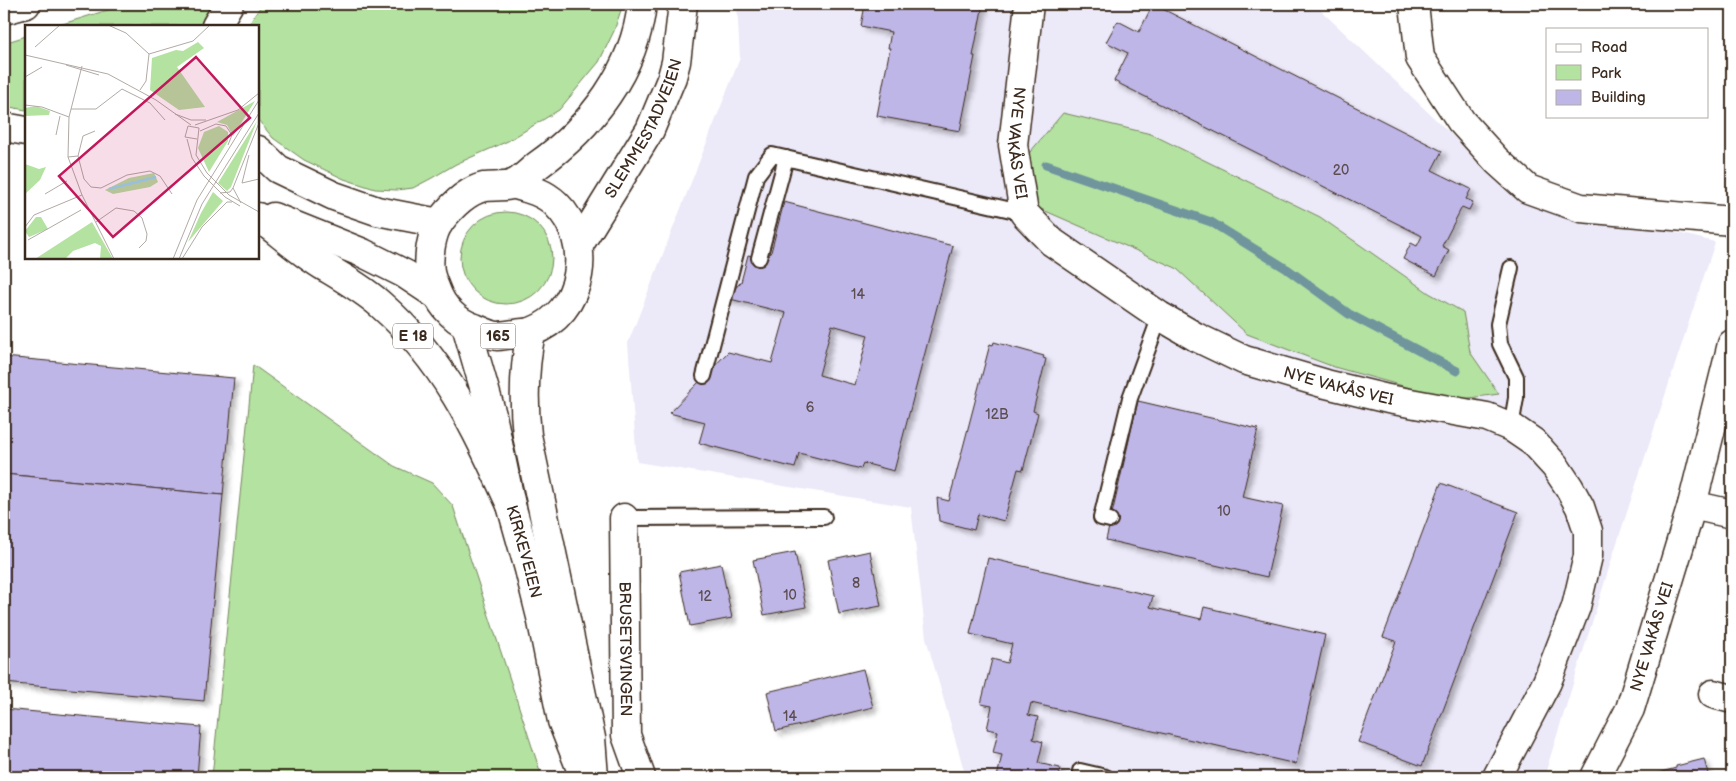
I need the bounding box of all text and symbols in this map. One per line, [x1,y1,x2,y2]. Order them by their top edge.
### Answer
inset map [25,25,259,259]
legend [1546,28,1708,118]
text: Road [1591,38,1627,57]
street label: SLEMMESTADVEIEN [601,57,686,202]
text: Park [1591,64,1622,83]
street label: NYE VAKÅS VEI [1003,86,1031,201]
text: Building [1591,88,1646,107]
house number: 20 [1333,162,1349,179]
house number: 14 [851,286,865,303]
road number: E 18 [393,324,433,348]
road number: 165 [480,324,516,348]
street label: NYE VAKÅS VEI [1281,363,1395,409]
house number: 6 [806,399,815,416]
house number: 12B [985,406,1009,423]
street label: KIRKEVEIEN [502,503,545,600]
house number: 10 [1217,503,1231,520]
house number: 8 [852,575,860,592]
street label: NYE VAKÅS VEI [1626,580,1678,694]
street label: BRUSETSVINGEN [615,581,635,717]
house number: 10 [783,587,797,604]
house number: 12 [698,588,713,605]
house number: 14 [783,708,797,725]

